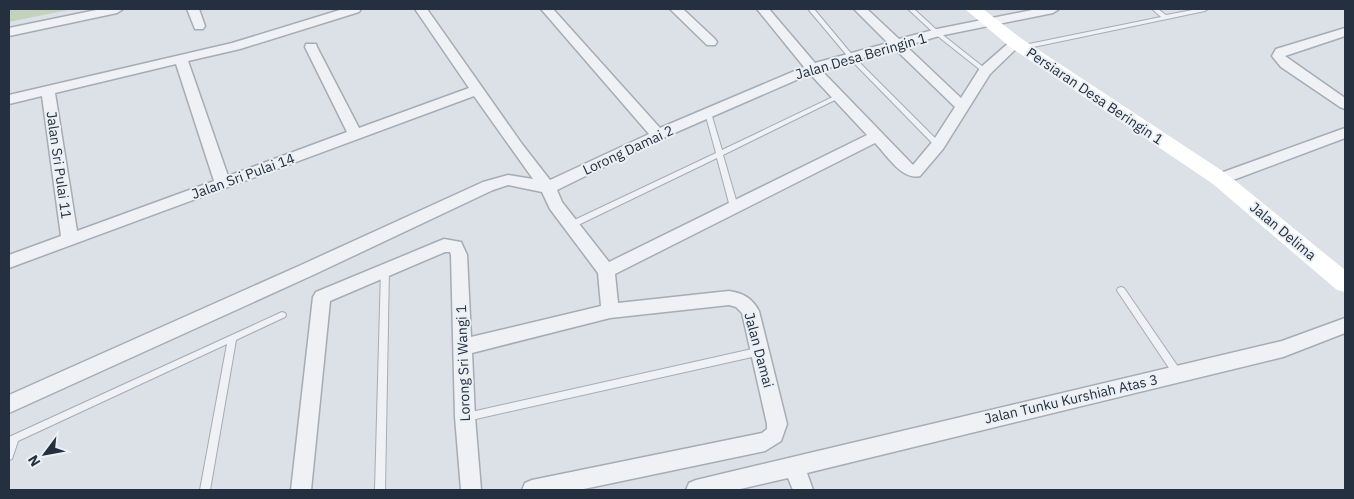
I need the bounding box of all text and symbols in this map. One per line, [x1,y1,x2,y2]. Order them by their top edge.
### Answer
street label: Jalan Desa Beringin 1 [793,29,929,83]
street label: Persiaran Desa Beringin 1 [1023,43,1167,149]
street label: Jalan Sri Pulai 11 [43,110,75,220]
street label: Lorong Damai 2 [580,121,676,179]
street label: Jalan Sri Pulai 14 [189,149,297,203]
street label: Jalan Delima [1246,198,1320,264]
street label: Lorong Sri Wangi 1 [452,304,474,422]
street label: Jalan Damai [740,310,778,390]
street label: Jalan Tunku Kurshiah Atas 3 [982,370,1160,428]
north arrow [20,429,70,479]
text: N [24,452,44,470]

